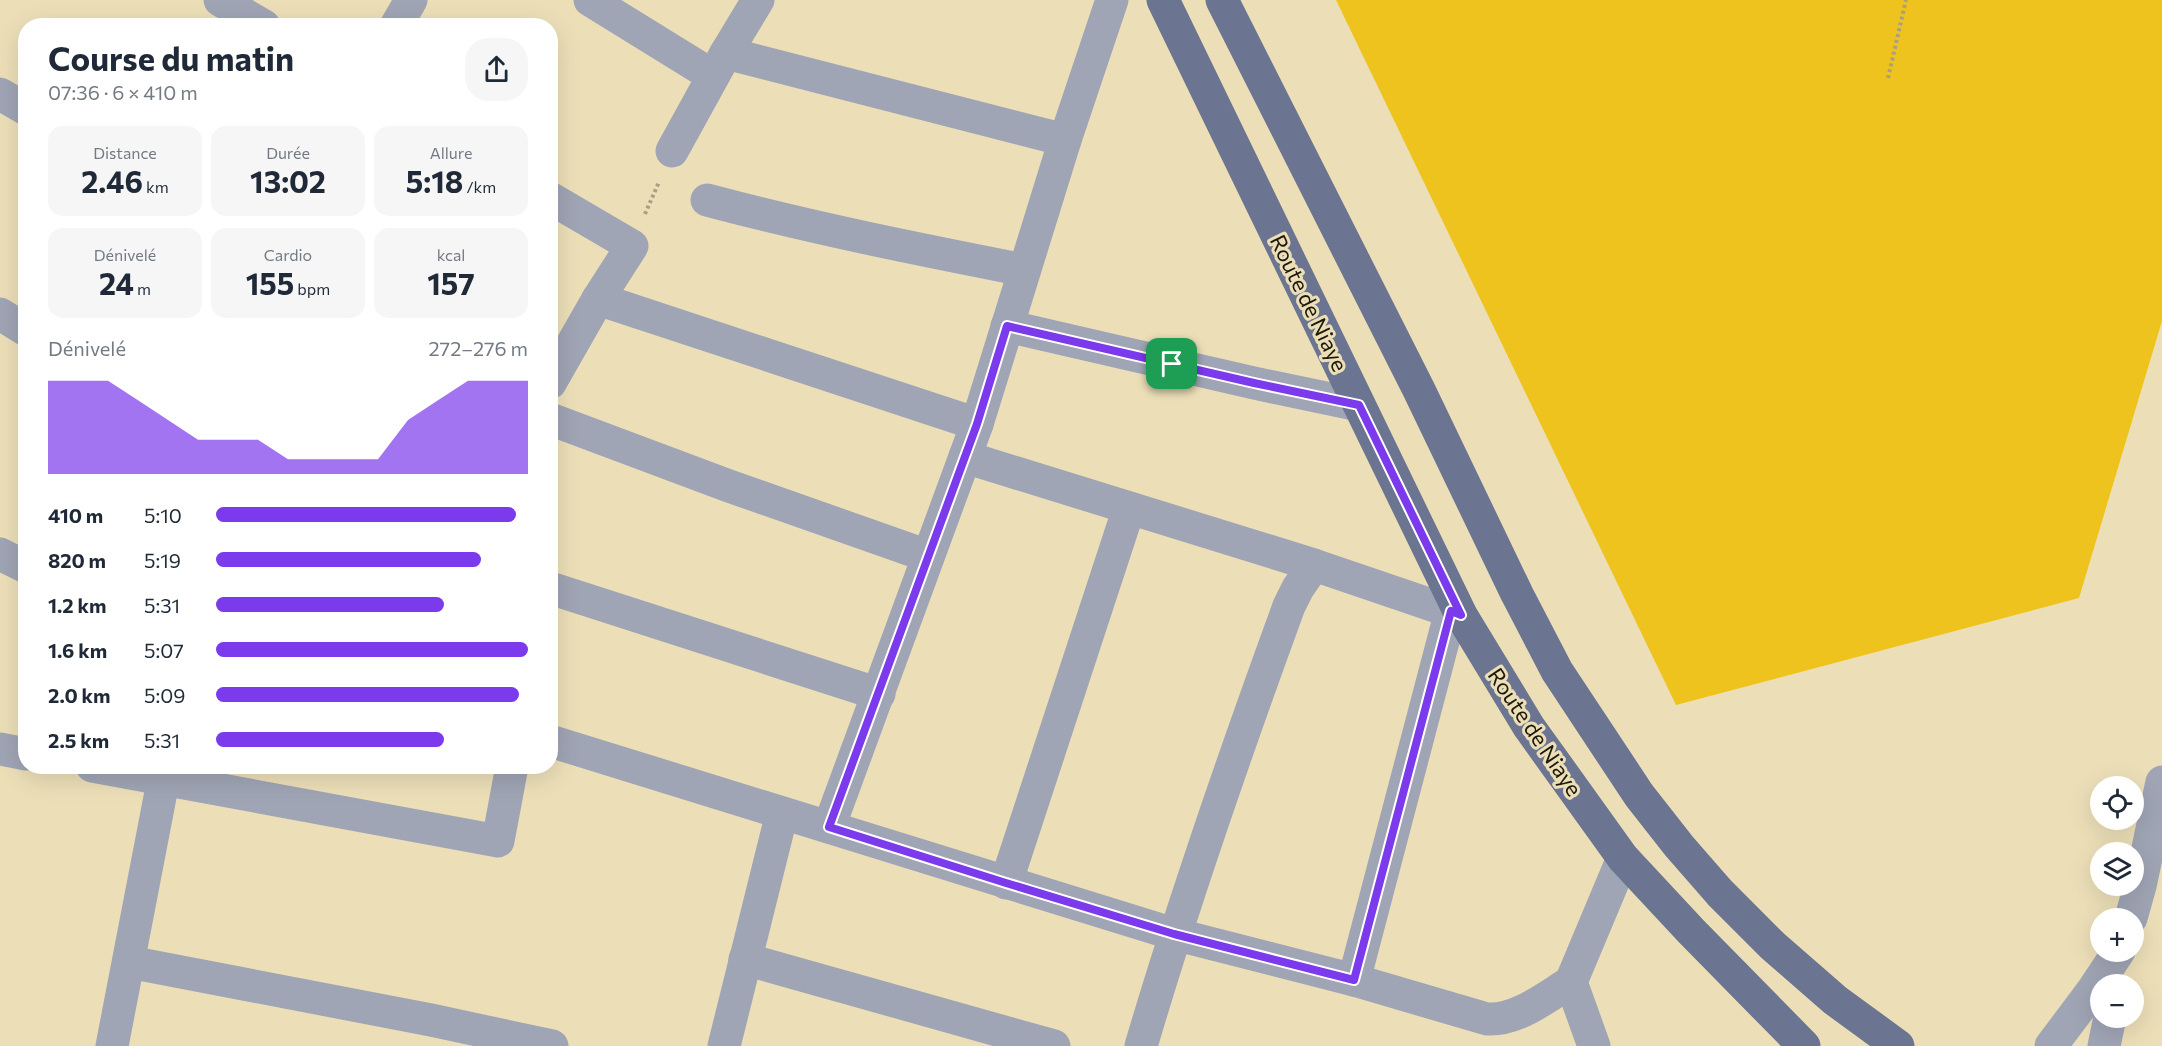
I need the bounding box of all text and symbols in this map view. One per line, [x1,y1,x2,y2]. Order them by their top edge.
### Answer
text: Course du matin [48,37,294,78]
button: share [465,38,528,101]
text: 07:36 · 6 × 410 m [48,80,198,104]
text: Distance [93,143,157,162]
text: Durée [266,143,310,162]
text: Allure [430,143,472,162]
text: 2.46 [81,162,143,199]
text: 13:02 [250,162,326,199]
text: 5:18 [406,162,463,199]
text: km [143,177,169,196]
text: /km [463,177,496,196]
street label: Route de Niaye [1265,230,1354,376]
text: Dénivelé [94,245,156,264]
text: Cardio [264,245,312,264]
text: kcal [437,245,465,264]
text: 24 [99,264,134,301]
text: 155 [246,264,294,301]
text: 157 [427,264,475,301]
text: m [134,279,151,298]
text: bpm [294,279,330,298]
text: Dénivelé [48,336,126,360]
text: 272–276 m [429,336,528,360]
pin [1146,338,1197,389]
icon: arrive [1155,347,1188,380]
text: 410 m [48,503,103,527]
text: 5:10 [144,503,182,527]
text: 820 m [48,548,106,572]
text: 5:19 [144,548,181,572]
text: 1.2 km [48,593,106,617]
text: 5:31 [144,593,180,617]
text: 1.6 km [48,638,107,662]
text: 5:07 [144,638,184,662]
street label: Route de Niaye [1483,663,1588,801]
text: 2.0 km [48,683,110,707]
text: 5:09 [144,683,185,707]
text: 2.5 km [48,728,109,752]
text: 5:31 [144,728,180,752]
map controls [2090,776,2144,1028]
button: locate [2090,776,2144,830]
button: layers [2090,842,2144,896]
button: + [2090,908,2144,962]
button: − [2090,974,2144,1028]

